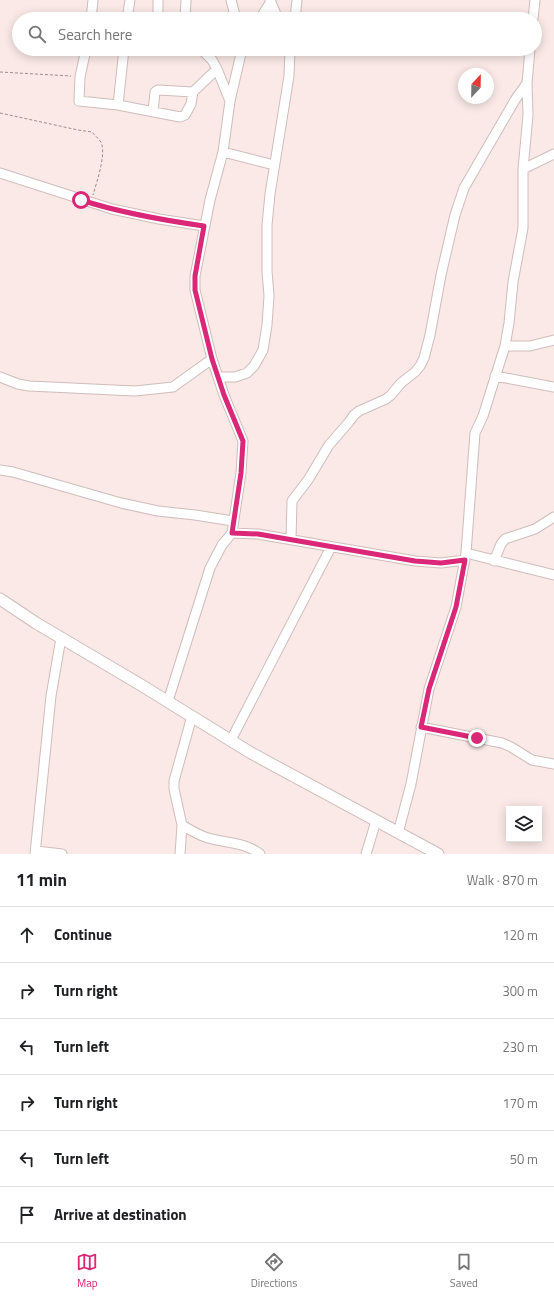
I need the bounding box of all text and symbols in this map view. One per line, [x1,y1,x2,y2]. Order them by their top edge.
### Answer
search box [12,12,542,56]
icon: search [26,23,48,45]
text: Search here [58,23,132,46]
north arrow [458,68,494,104]
route start [72,191,90,209]
route end [468,729,486,747]
map controls [506,806,542,842]
button: layers [506,806,542,842]
text: 11 min [16,867,67,893]
text: Walk · 870 m [467,870,538,890]
text: Continue [54,923,112,946]
icon: ahead [16,924,38,946]
text: 120 m [502,925,538,945]
text: Turn right [54,979,118,1002]
icon: right [16,980,38,1002]
text: 300 m [502,981,538,1001]
text: Turn left [54,1035,109,1058]
icon: left [16,1036,38,1058]
text: 230 m [502,1037,538,1057]
text: Turn right [54,1091,118,1114]
icon: right [16,1092,38,1114]
text: 170 m [502,1093,538,1113]
text: Turn left [54,1147,109,1170]
icon: left [16,1148,38,1170]
text: 50 m [510,1149,538,1169]
text: Arrive at destination [54,1203,187,1226]
icon: arrive [16,1204,38,1226]
tab: Map [76,1251,98,1291]
tab: Directions [251,1251,297,1291]
tab: Saved [450,1251,478,1291]

